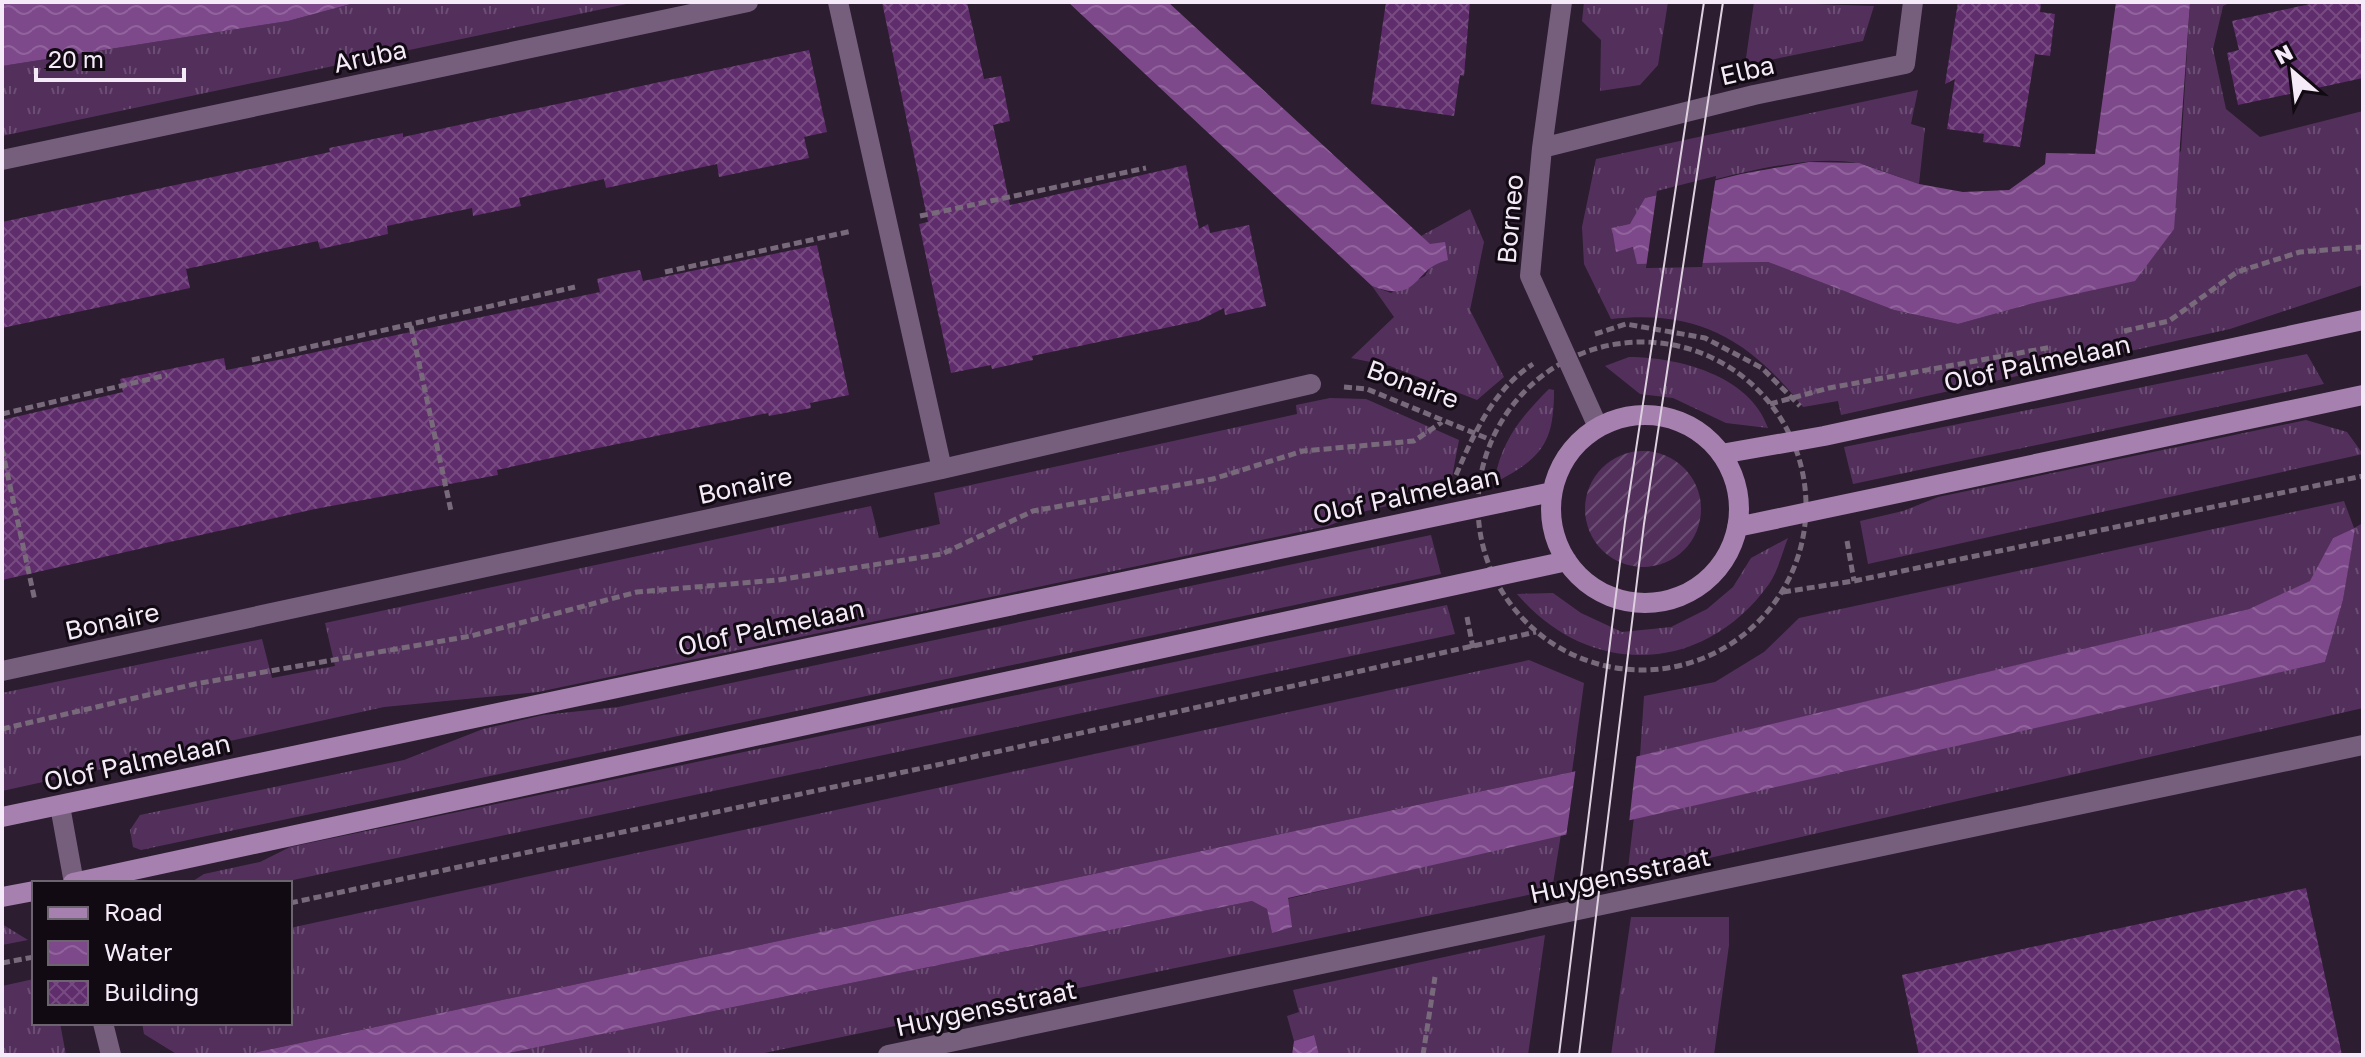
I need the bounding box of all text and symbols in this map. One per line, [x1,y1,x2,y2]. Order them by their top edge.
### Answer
scale bar [36,32,184,82]
north arrow [2253,32,2333,112]
street label: Aruba [331,33,409,79]
text: N [2270,38,2297,70]
text: 20 m [48,44,104,73]
street label: Elba [1717,49,1777,91]
street label: Borneo [1491,173,1529,265]
street label: Olof Palmelaan [1941,328,2133,398]
street label: Bonaire [1363,353,1463,415]
street label: Bonaire [695,460,795,510]
street label: Olof Palmelaan [1310,460,1502,530]
street label: Olof Palmelaan [675,592,867,662]
street label: Bonaire [62,596,162,646]
street label: Olof Palmelaan [41,727,233,797]
street label: Huygensstraat [1527,841,1713,909]
legend [32,881,292,1025]
text: Road [104,897,163,926]
text: Water [104,937,172,966]
street label: Huygensstraat [893,974,1079,1042]
text: Building [104,977,199,1006]

